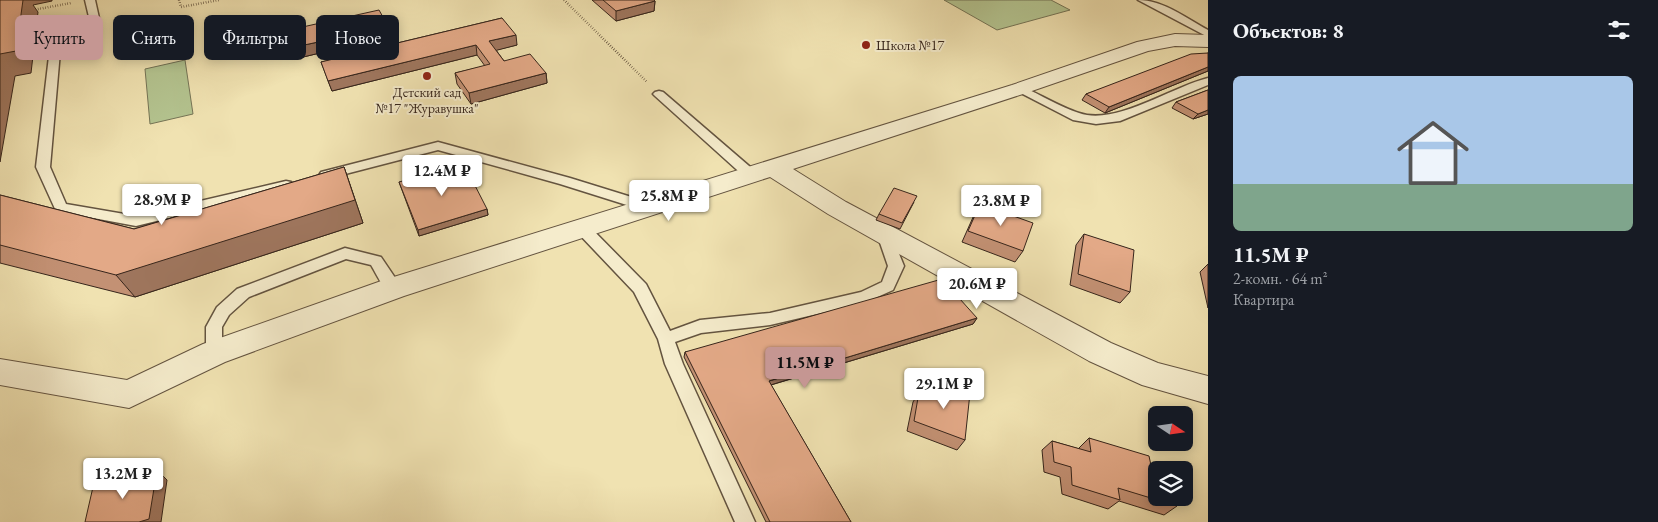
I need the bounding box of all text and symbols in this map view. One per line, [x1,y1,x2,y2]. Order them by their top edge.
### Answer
chip: Купить [15,15,103,60]
chip: Снять [113,15,194,60]
chip: Фильтры [204,15,306,60]
chip: Новое [316,15,399,60]
icon: filters [1605,16,1633,44]
text: Объектов: 8 [1233,17,1344,44]
place label: Школа №17 [876,36,944,54]
marker: Школа №17 [860,39,872,51]
marker: Детский сад №17 "Журавушка" [421,70,433,82]
place label: Детский сад №17 "Журавушка" [375,83,479,117]
icon: home [1388,108,1478,198]
pin: 12.4M ₽ [396,154,488,197]
text: 12.4M ₽ [413,160,471,181]
pin: 25.8M ₽ [623,180,715,222]
pin: 28.9M ₽ [116,184,208,226]
pin: 23.8M ₽ [955,184,1047,227]
text: 25.8M ₽ [640,185,698,206]
text: 28.9M ₽ [133,189,191,210]
text: 23.8M ₽ [972,190,1030,211]
text: 11.5M ₽ [1233,241,1309,268]
pin: 20.6M ₽ [931,268,1023,310]
text: 2-комн. · 64 m² [1233,268,1328,289]
text: 20.6M ₽ [948,273,1006,294]
text: Квартира [1233,289,1294,310]
pin: 11.5M ₽ [759,346,851,389]
text: 11.5M ₽ [776,352,834,373]
pin: 29.1M ₽ [898,368,990,410]
text: 29.1M ₽ [915,373,973,394]
north arrow [1148,406,1192,451]
map controls [1148,406,1193,506]
pin: 13.2M ₽ [77,458,169,500]
button: layers [1148,461,1193,506]
text: 13.2M ₽ [94,463,152,484]

